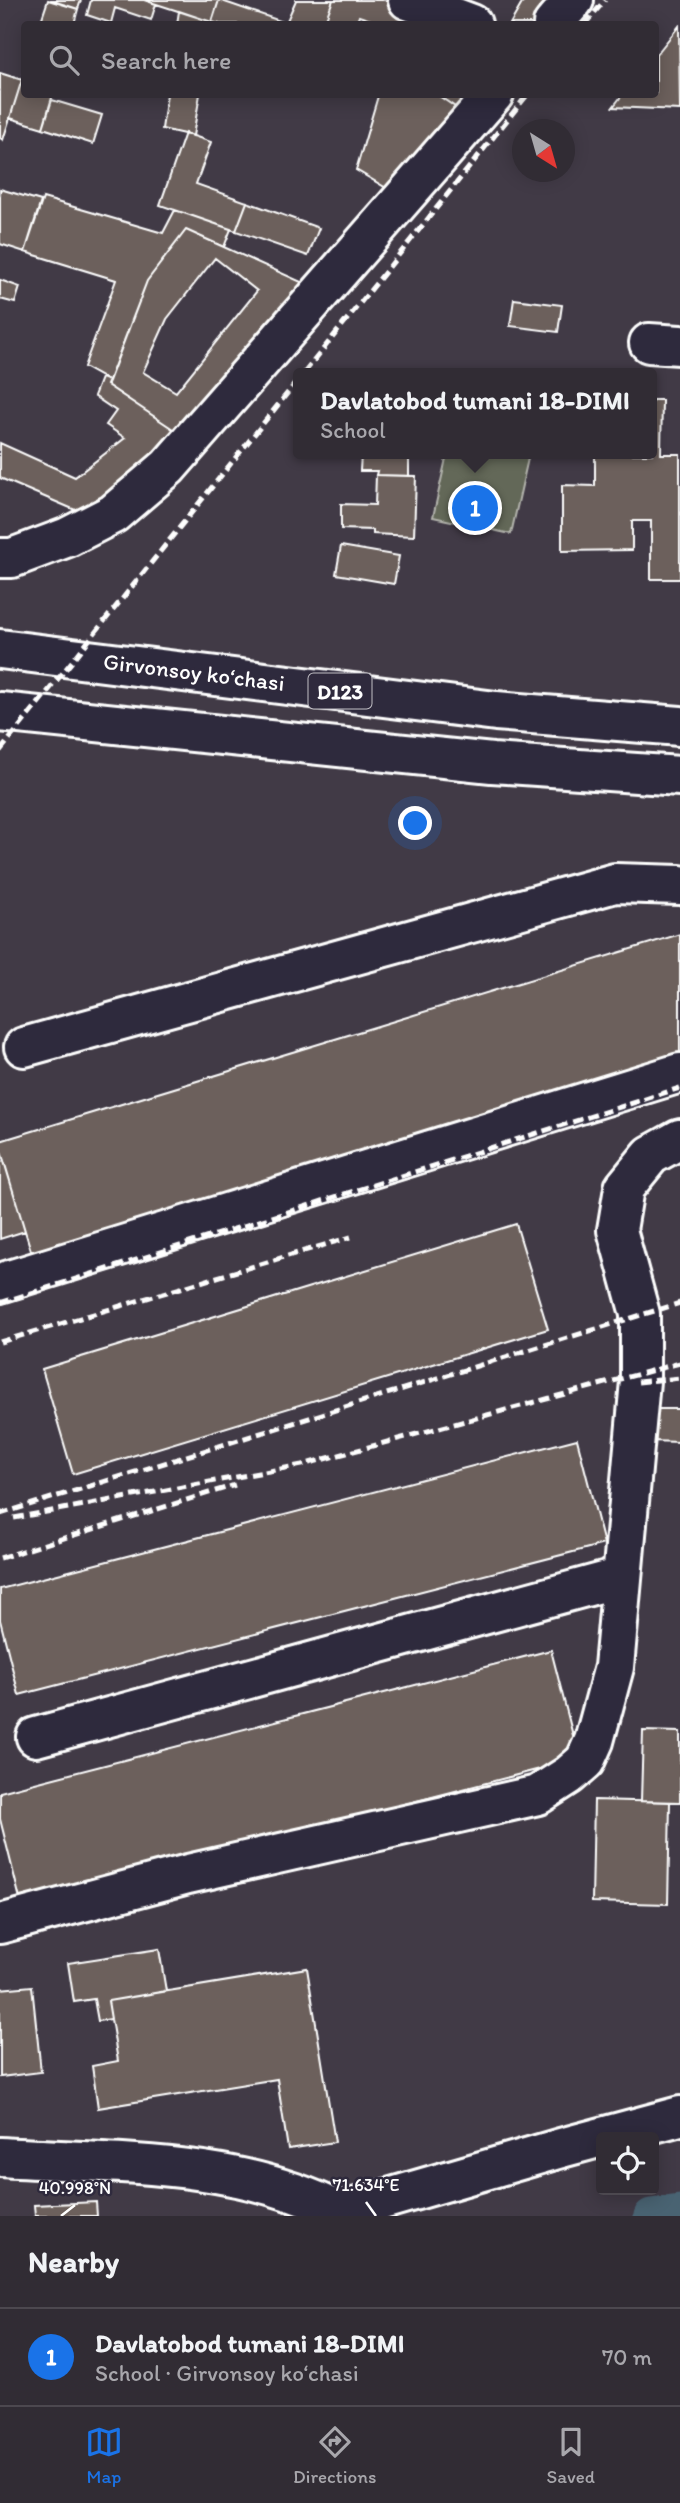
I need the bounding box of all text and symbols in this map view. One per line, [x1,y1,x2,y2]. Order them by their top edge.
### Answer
search box [21,21,659,98]
icon: search [45,41,83,79]
text: Search here [101,44,231,76]
north arrow [512,119,575,182]
popup [293,368,657,459]
text: Davlatobod tumani 18-DIMI [320,384,630,416]
text: School [320,416,386,444]
pin: 1 [452,482,498,534]
street label: Girvonsoy koʻchasi [102,647,286,697]
road number: D123 [308,674,372,708]
your location [398,806,432,840]
map controls [596,2132,659,2195]
button: locate [596,2132,659,2195]
text: 71.634°E [332,2174,400,2196]
text: 40.998°N [39,2177,111,2199]
text: Nearby [28,2243,119,2280]
text: Davlatobod tumani 18-DIMI [95,2327,404,2359]
text: 1 [46,2343,56,2371]
text: 70 m [602,2343,652,2371]
text: School · Girvonsoy koʻchasi [95,2359,359,2387]
tab: Map [85,2423,123,2488]
tab: Directions [293,2423,377,2488]
tab: Saved [547,2423,595,2488]

